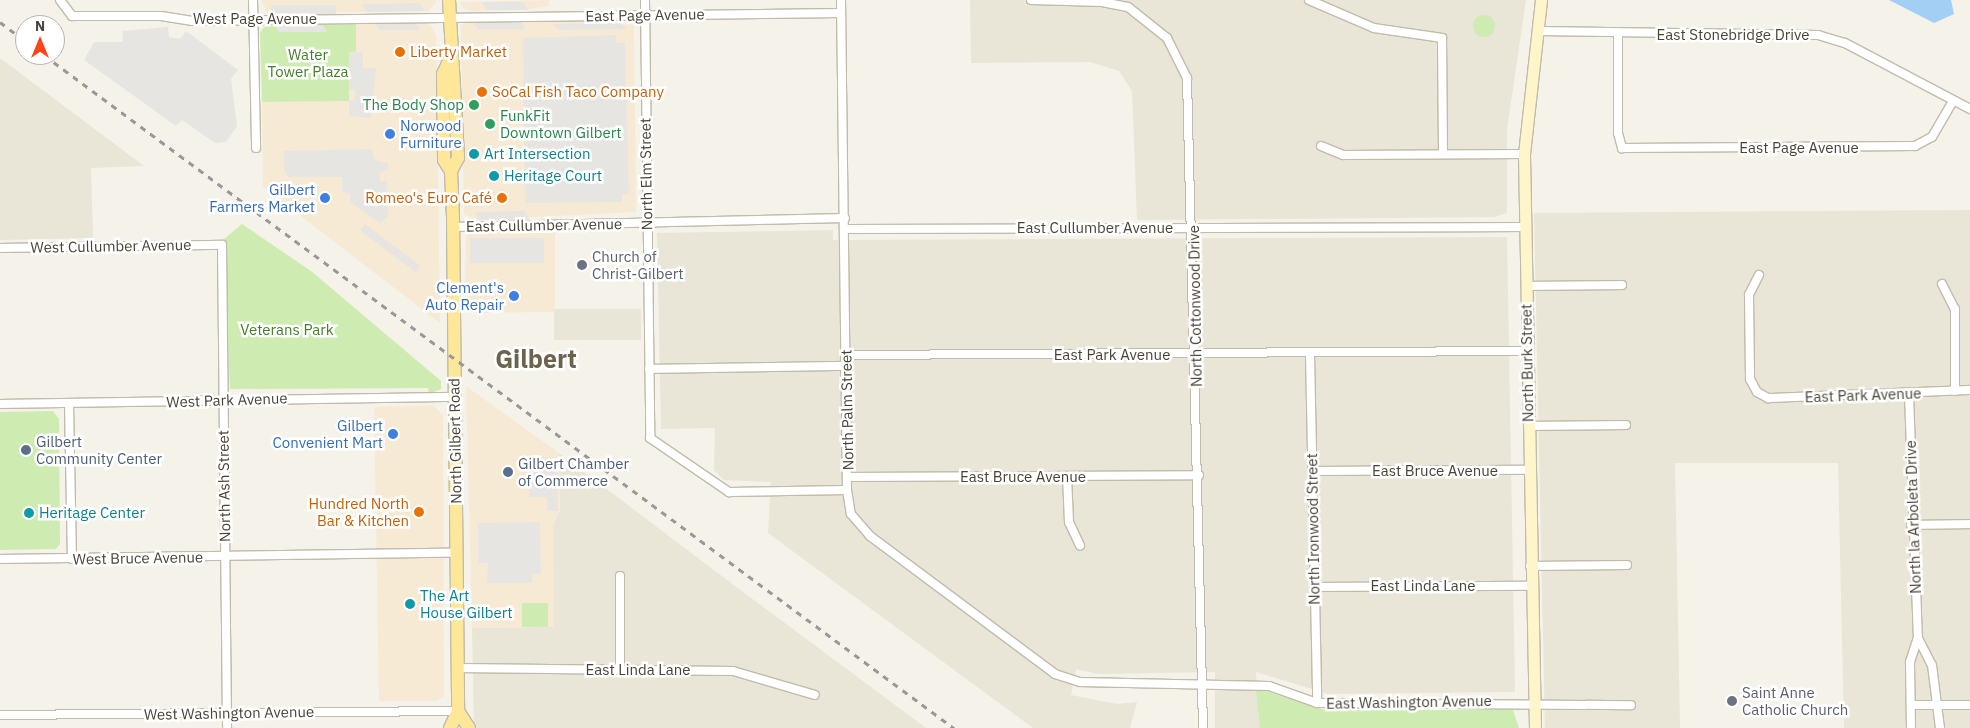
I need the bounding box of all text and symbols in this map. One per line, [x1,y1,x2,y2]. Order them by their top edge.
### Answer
street label: East Page Avenue [585,5,705,25]
street label: West Page Avenue [193,10,317,28]
north arrow [15,15,65,65]
text: N [35,17,45,35]
street label: East Stonebridge Drive [1657,26,1809,44]
place label: Liberty Market [410,43,507,61]
park label: Water Tower Plaza [268,45,348,80]
marker: Liberty Market [394,46,406,58]
place label: SoCal Fish Taco Company [492,83,664,101]
marker: SoCal Fish Taco Company [476,86,488,98]
place label: The Body Shop [363,96,464,114]
marker: The Body Shop [468,99,480,111]
place label: FunkFit Downtown Gilbert [500,106,622,141]
place label: Norwood Furniture [400,116,462,151]
marker: FunkFit Downtown Gilbert [484,118,496,130]
street label: North Elm Street [636,118,656,230]
marker: Norwood Furniture [384,128,396,140]
street label: East Page Avenue [1739,139,1859,157]
place label: Art Intersection [484,145,590,163]
marker: Art Intersection [468,148,480,160]
place label: Heritage Court [504,167,602,185]
marker: Heritage Court [488,170,500,182]
place label: Gilbert Farmers Market [209,180,315,215]
place label: Romeo's Euro Café [365,189,492,207]
marker: Gilbert Farmers Market [319,192,331,204]
marker: Romeo's Euro Café [496,192,508,204]
street label: East Cullumber Avenue [466,215,622,235]
street label: East Cullumber Avenue [1017,219,1173,237]
street label: North Cottonwood Drive [1185,225,1205,387]
street label: West Cullumber Avenue [30,236,192,256]
place label: Church of Christ-Gilbert [592,247,683,282]
marker: Church of Christ-Gilbert [576,259,588,271]
place label: Clement's Auto Repair [425,278,504,313]
marker: Clement's Auto Repair [508,290,520,302]
street label: North Burk Street [1517,304,1537,422]
park label: Veterans Park [240,321,334,339]
district label: Gilbert [495,344,577,374]
street label: East Park Avenue [1054,346,1170,364]
street label: North Palm Street [837,349,857,471]
street label: North Gilbert Road [445,378,465,504]
street label: East Park Avenue [1804,384,1922,406]
street label: West Park Avenue [166,389,288,411]
place label: Gilbert Convenient Mart [273,416,383,451]
marker: Gilbert Convenient Mart [387,428,399,440]
street label: North Ash Street [214,430,234,542]
place label: Gilbert Community Center [36,432,162,467]
street label: North la Arboleta Drive [1901,440,1925,594]
marker: Gilbert Community Center [20,444,32,456]
street label: North Ironwood Street [1303,453,1323,605]
place label: Gilbert Chamber of Commerce [518,454,629,489]
street label: East Bruce Avenue [1372,462,1498,480]
marker: Gilbert Chamber of Commerce [502,466,514,478]
street label: East Bruce Avenue [960,468,1086,486]
place label: Hundred North Bar & Kitchen [308,494,409,529]
place label: Heritage Center [39,504,145,522]
marker: Hundred North Bar & Kitchen [413,506,425,518]
marker: Heritage Center [23,507,35,519]
street label: West Bruce Avenue [73,548,203,568]
street label: East Linda Lane [1370,577,1476,595]
place label: The Art House Gilbert [420,586,513,621]
marker: The Art House Gilbert [404,598,416,610]
street label: East Linda Lane [585,661,691,679]
place label: Saint Anne Catholic Church [1742,683,1848,718]
street label: East Washington Avenue [1326,692,1492,712]
marker: Saint Anne Catholic Church [1726,695,1738,707]
street label: West Washington Avenue [144,703,314,723]

